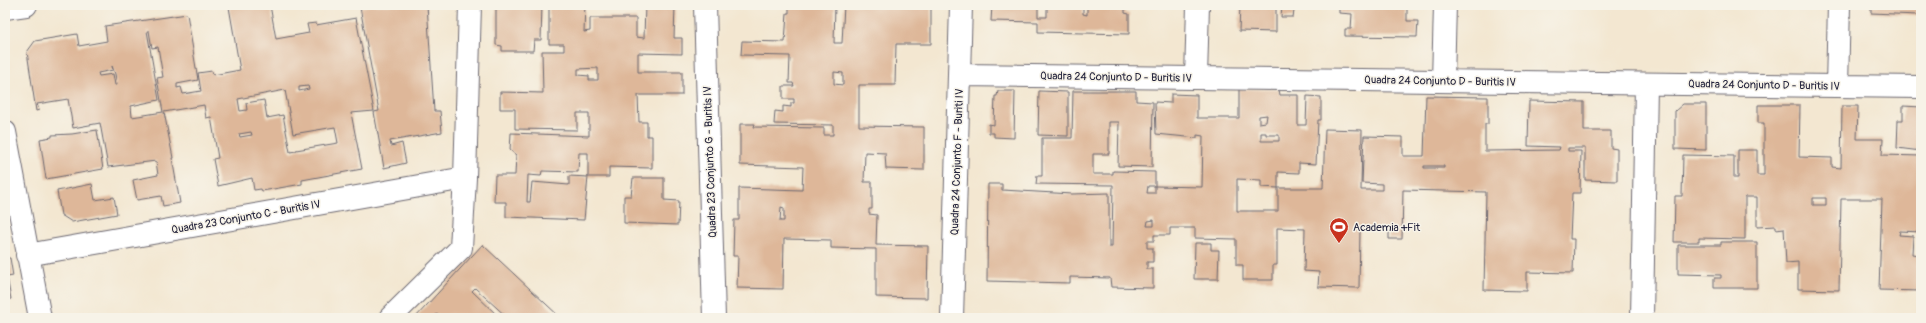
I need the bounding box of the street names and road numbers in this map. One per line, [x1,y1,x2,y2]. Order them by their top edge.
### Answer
street label: Quadra 24 Conjunto D - Buritis IV [1040,69,1192,85]
street label: Quadra 24 Conjunto D - Buritis IV [1364,73,1516,89]
street label: Quadra 24 Conjunto D - Buritis IV [1688,77,1840,93]
street label: Quadra 23 Conjunto G - Buritis IV [701,86,719,238]
street label: Quadra 24 Conjunto F - Buriti IV [948,88,966,236]
street label: Quadra 23 Conjunto C - Buritis IV [170,197,322,237]

